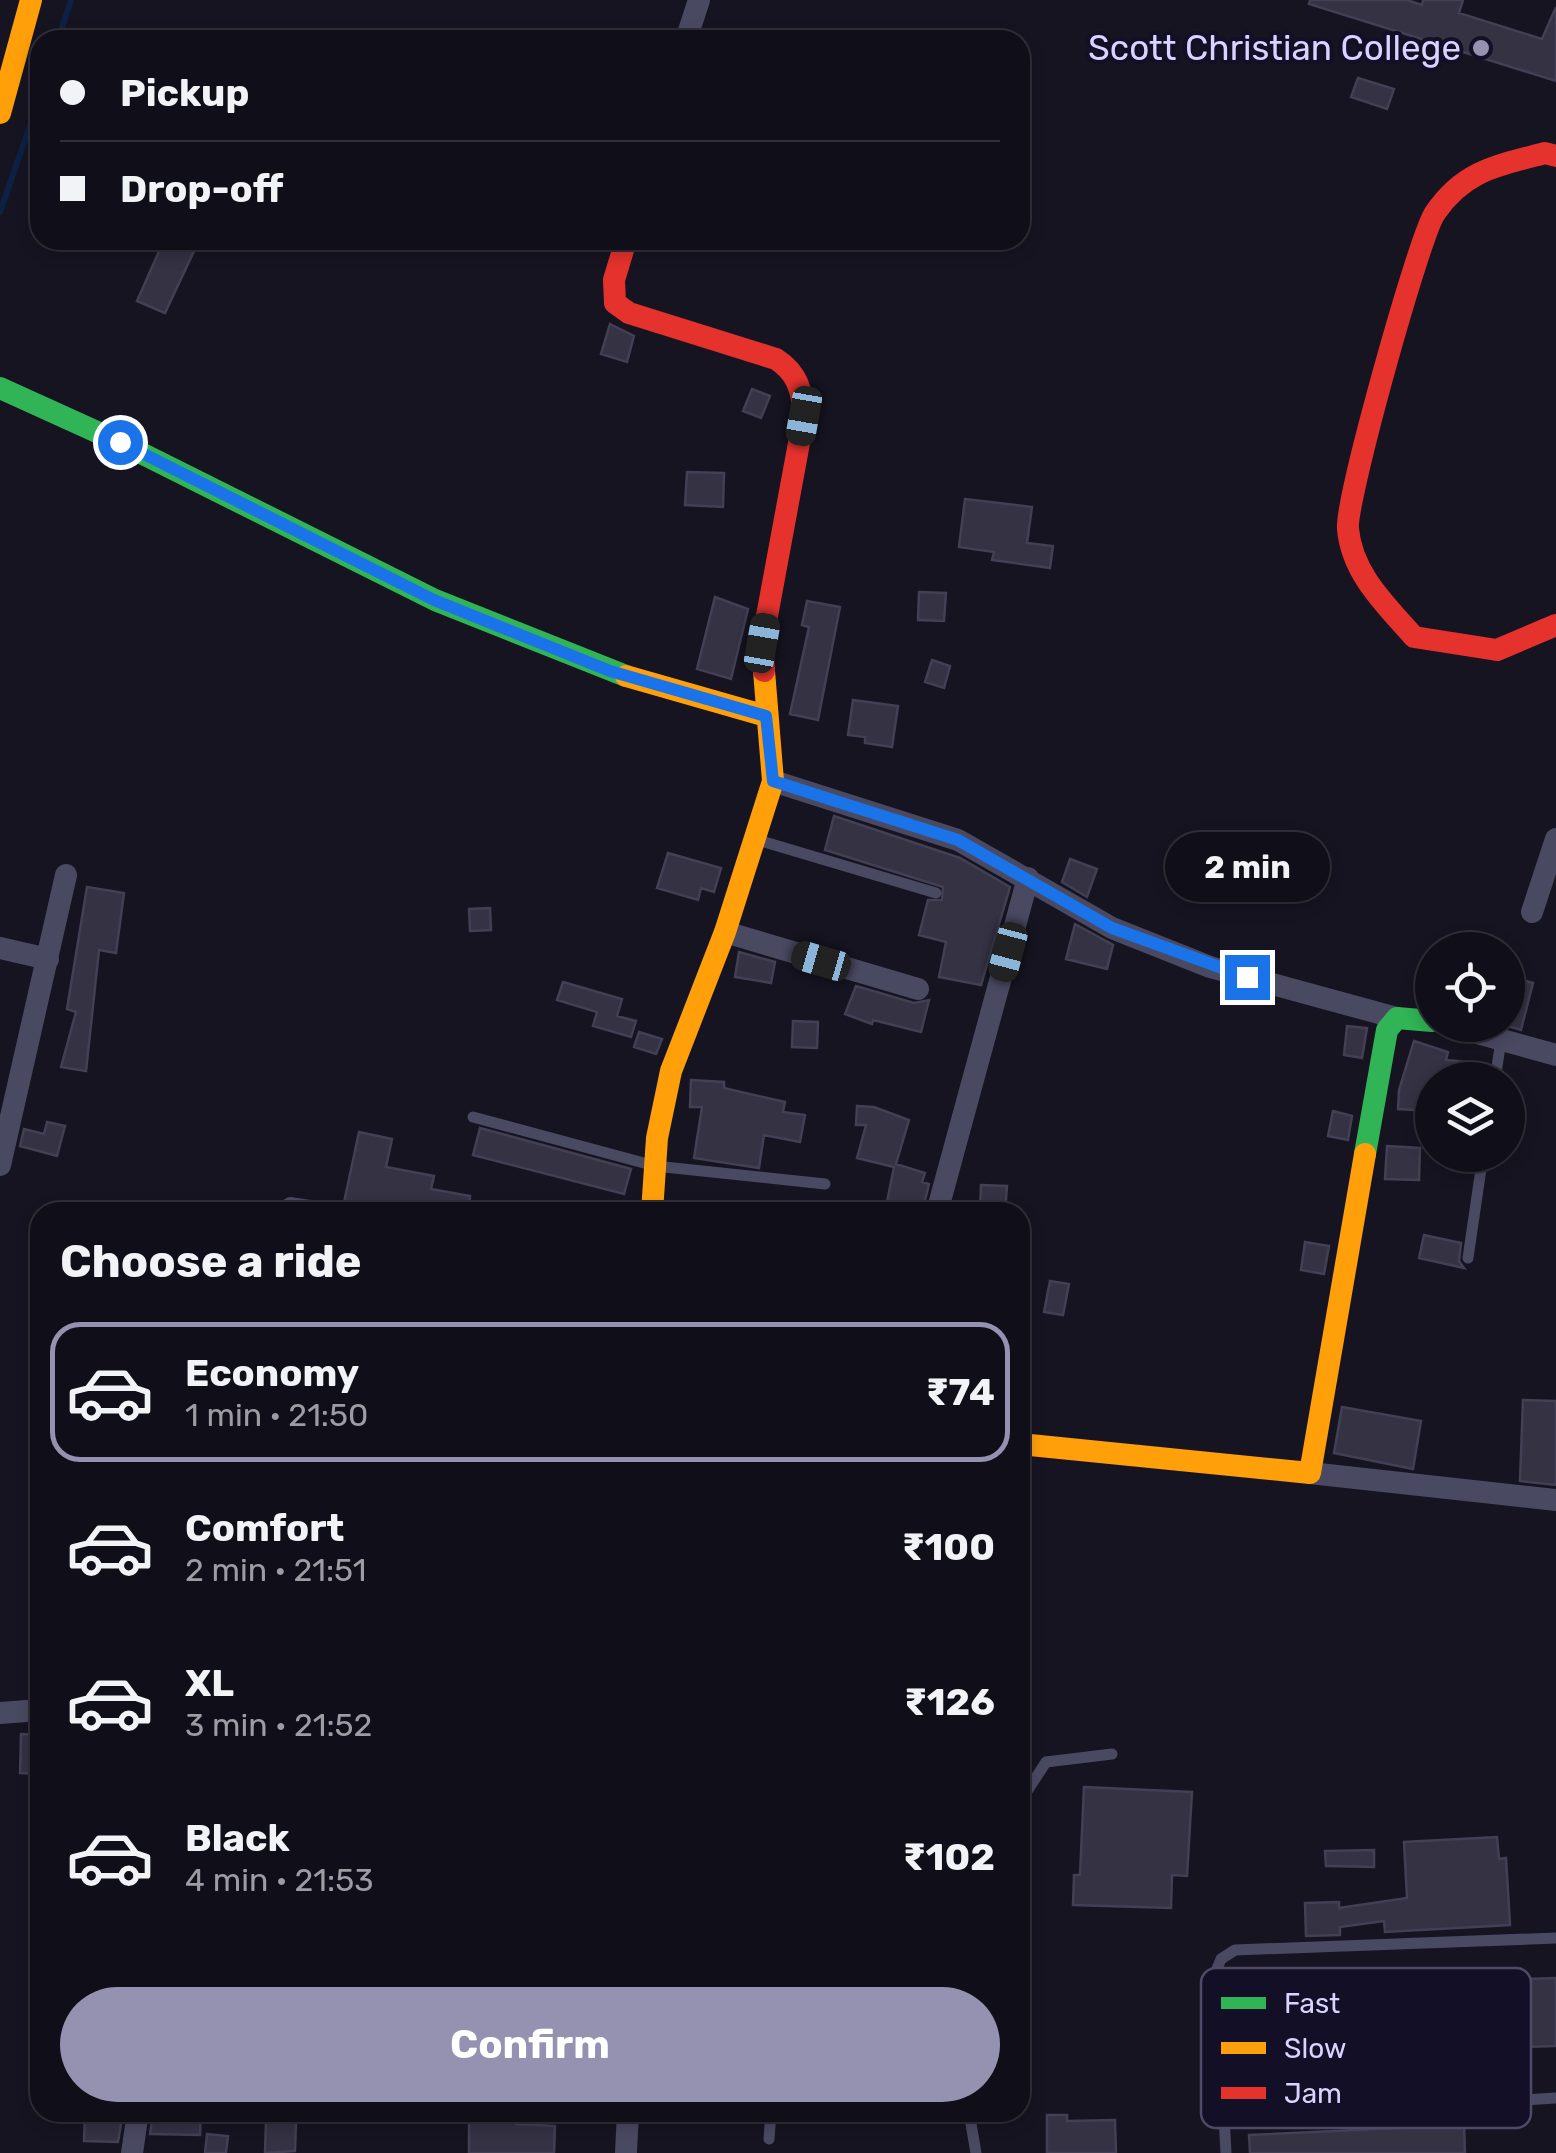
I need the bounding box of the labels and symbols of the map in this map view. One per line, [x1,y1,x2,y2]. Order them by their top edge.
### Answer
place label: Scott Christian College [1088,27,1461,69]
marker: Scott Christian College [1470,37,1492,59]
car [784,384,824,448]
route start [98,420,143,465]
car [742,611,782,675]
callout: 2 min [1164,832,1330,902]
car [986,919,1030,985]
car [788,938,854,984]
route end [1225,955,1270,1000]
legend [1201,1968,1531,2128]
text: Fast [1284,1987,1340,2020]
text: Slow [1284,2032,1346,2065]
text: Jam [1284,2077,1342,2110]

